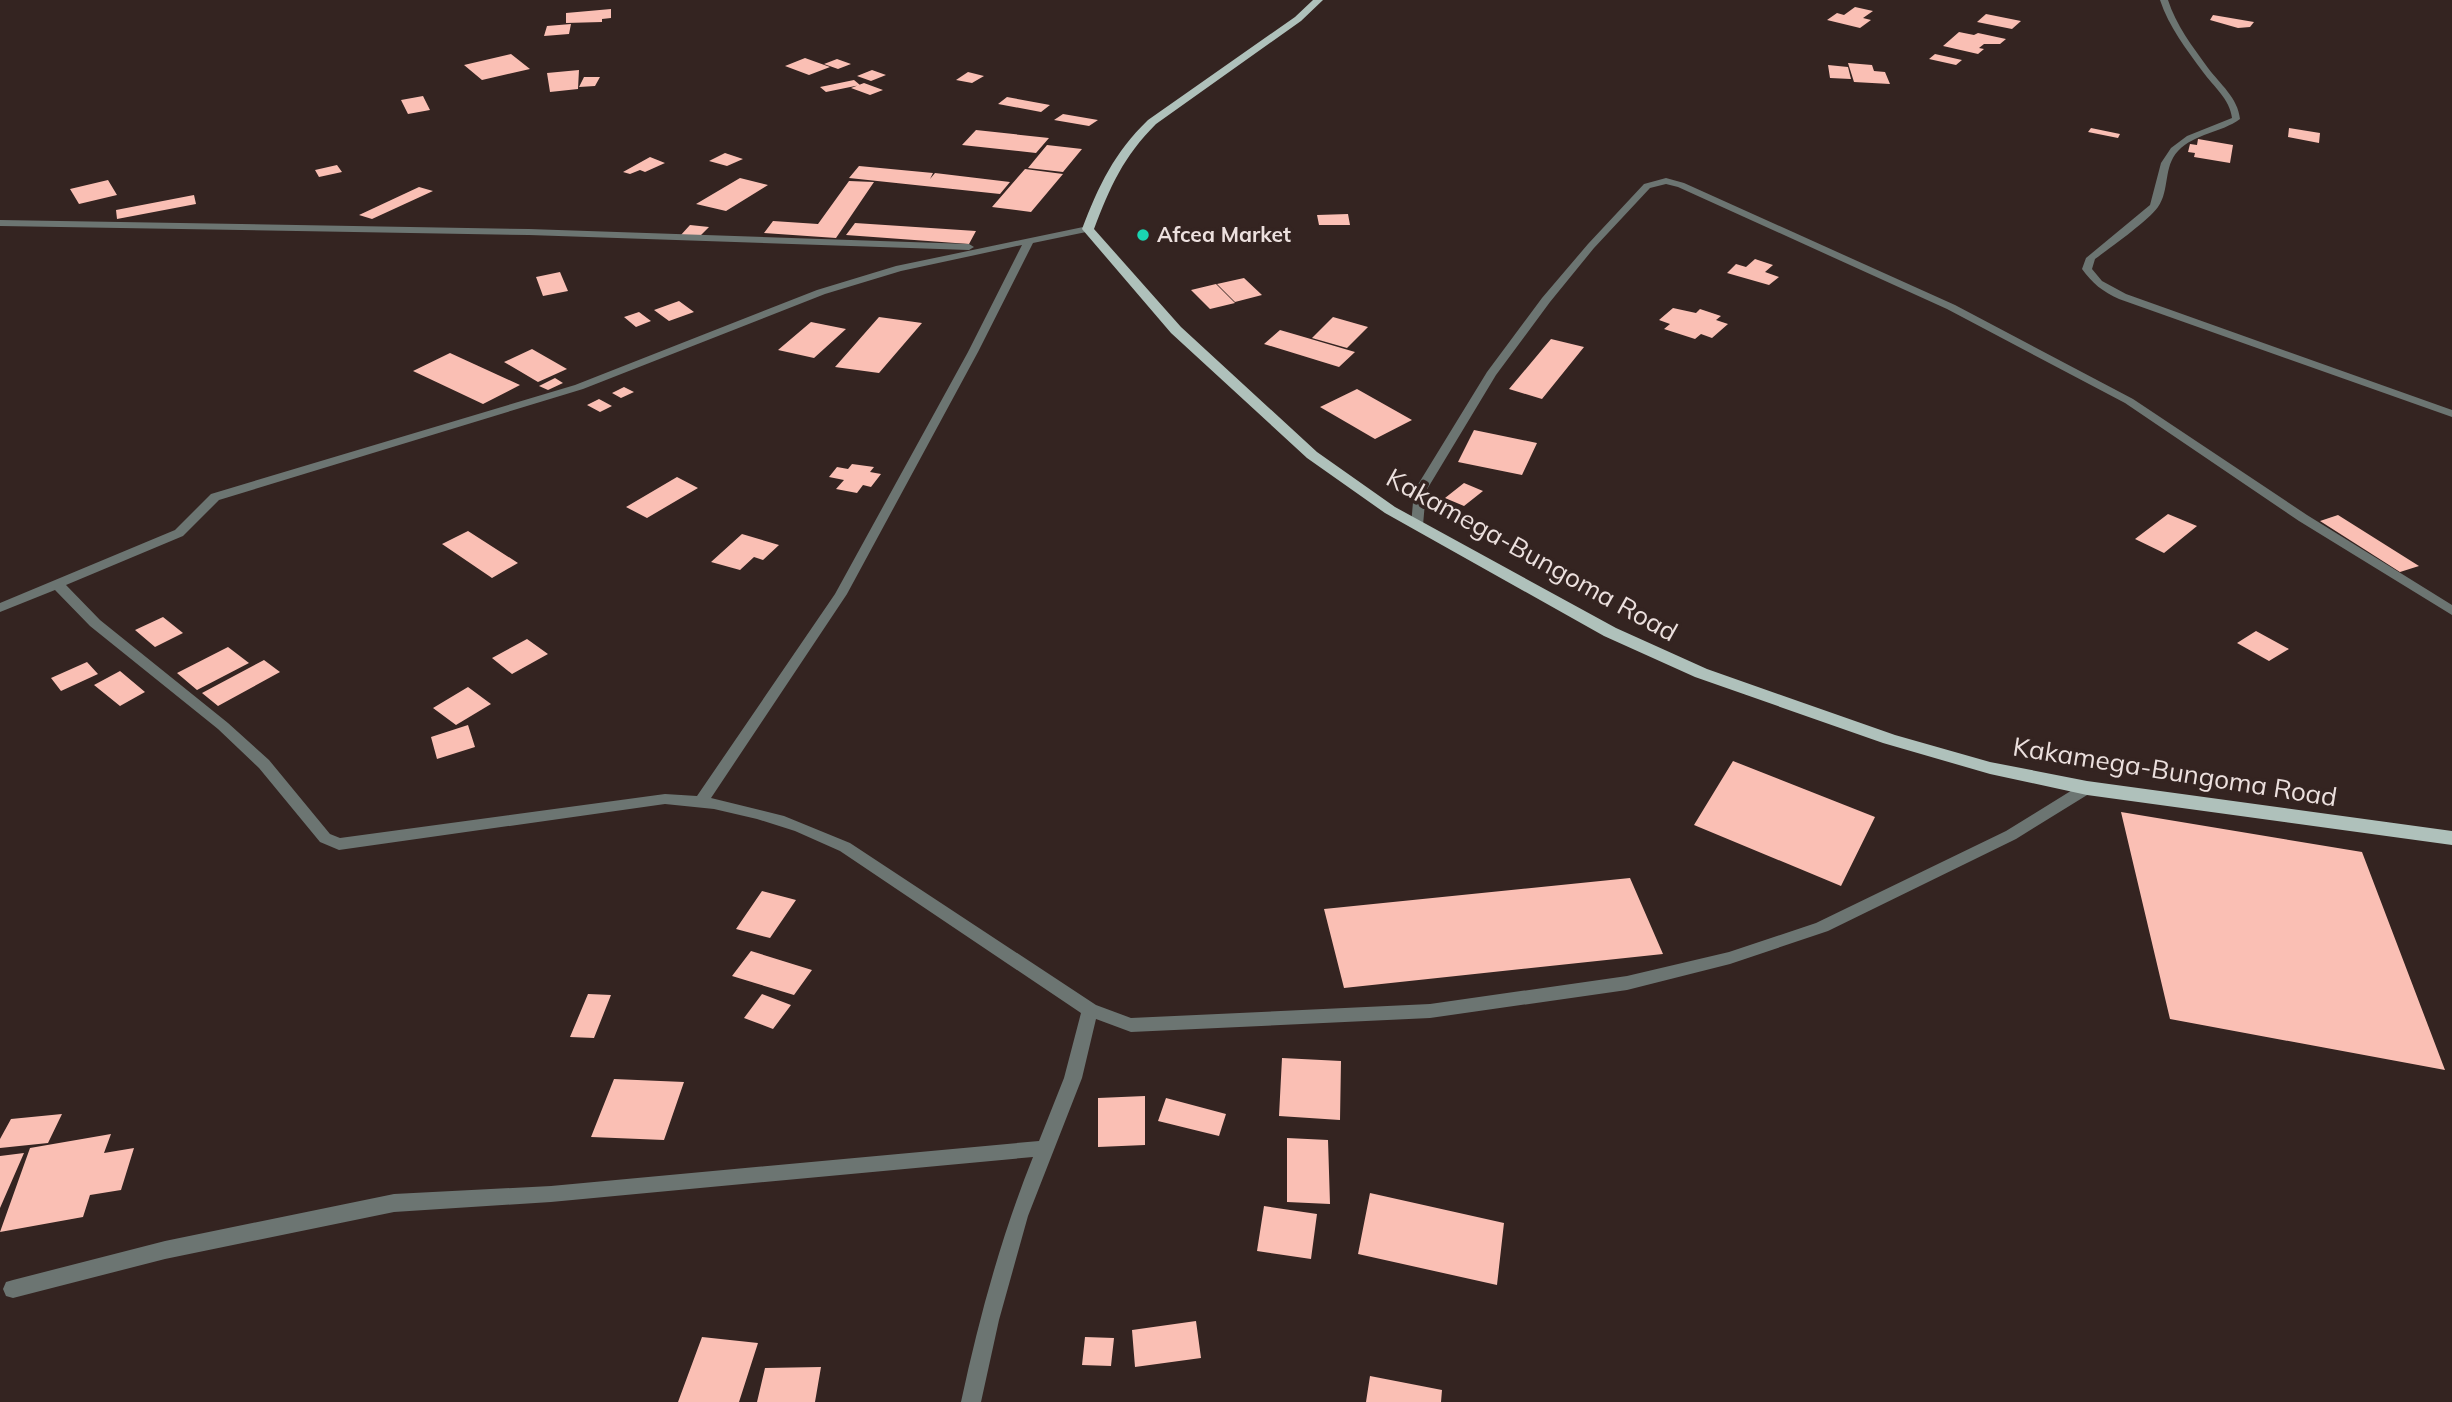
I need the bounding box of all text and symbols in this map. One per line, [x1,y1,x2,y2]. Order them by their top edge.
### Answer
place label: Afcea Market [1157,221,1291,247]
marker: Afcea Market [1135,227,1151,243]
street label: Kakamega-Bungoma Road [1381,461,1684,648]
street label: Kakamega-Bungoma Road [2011,730,2340,813]

